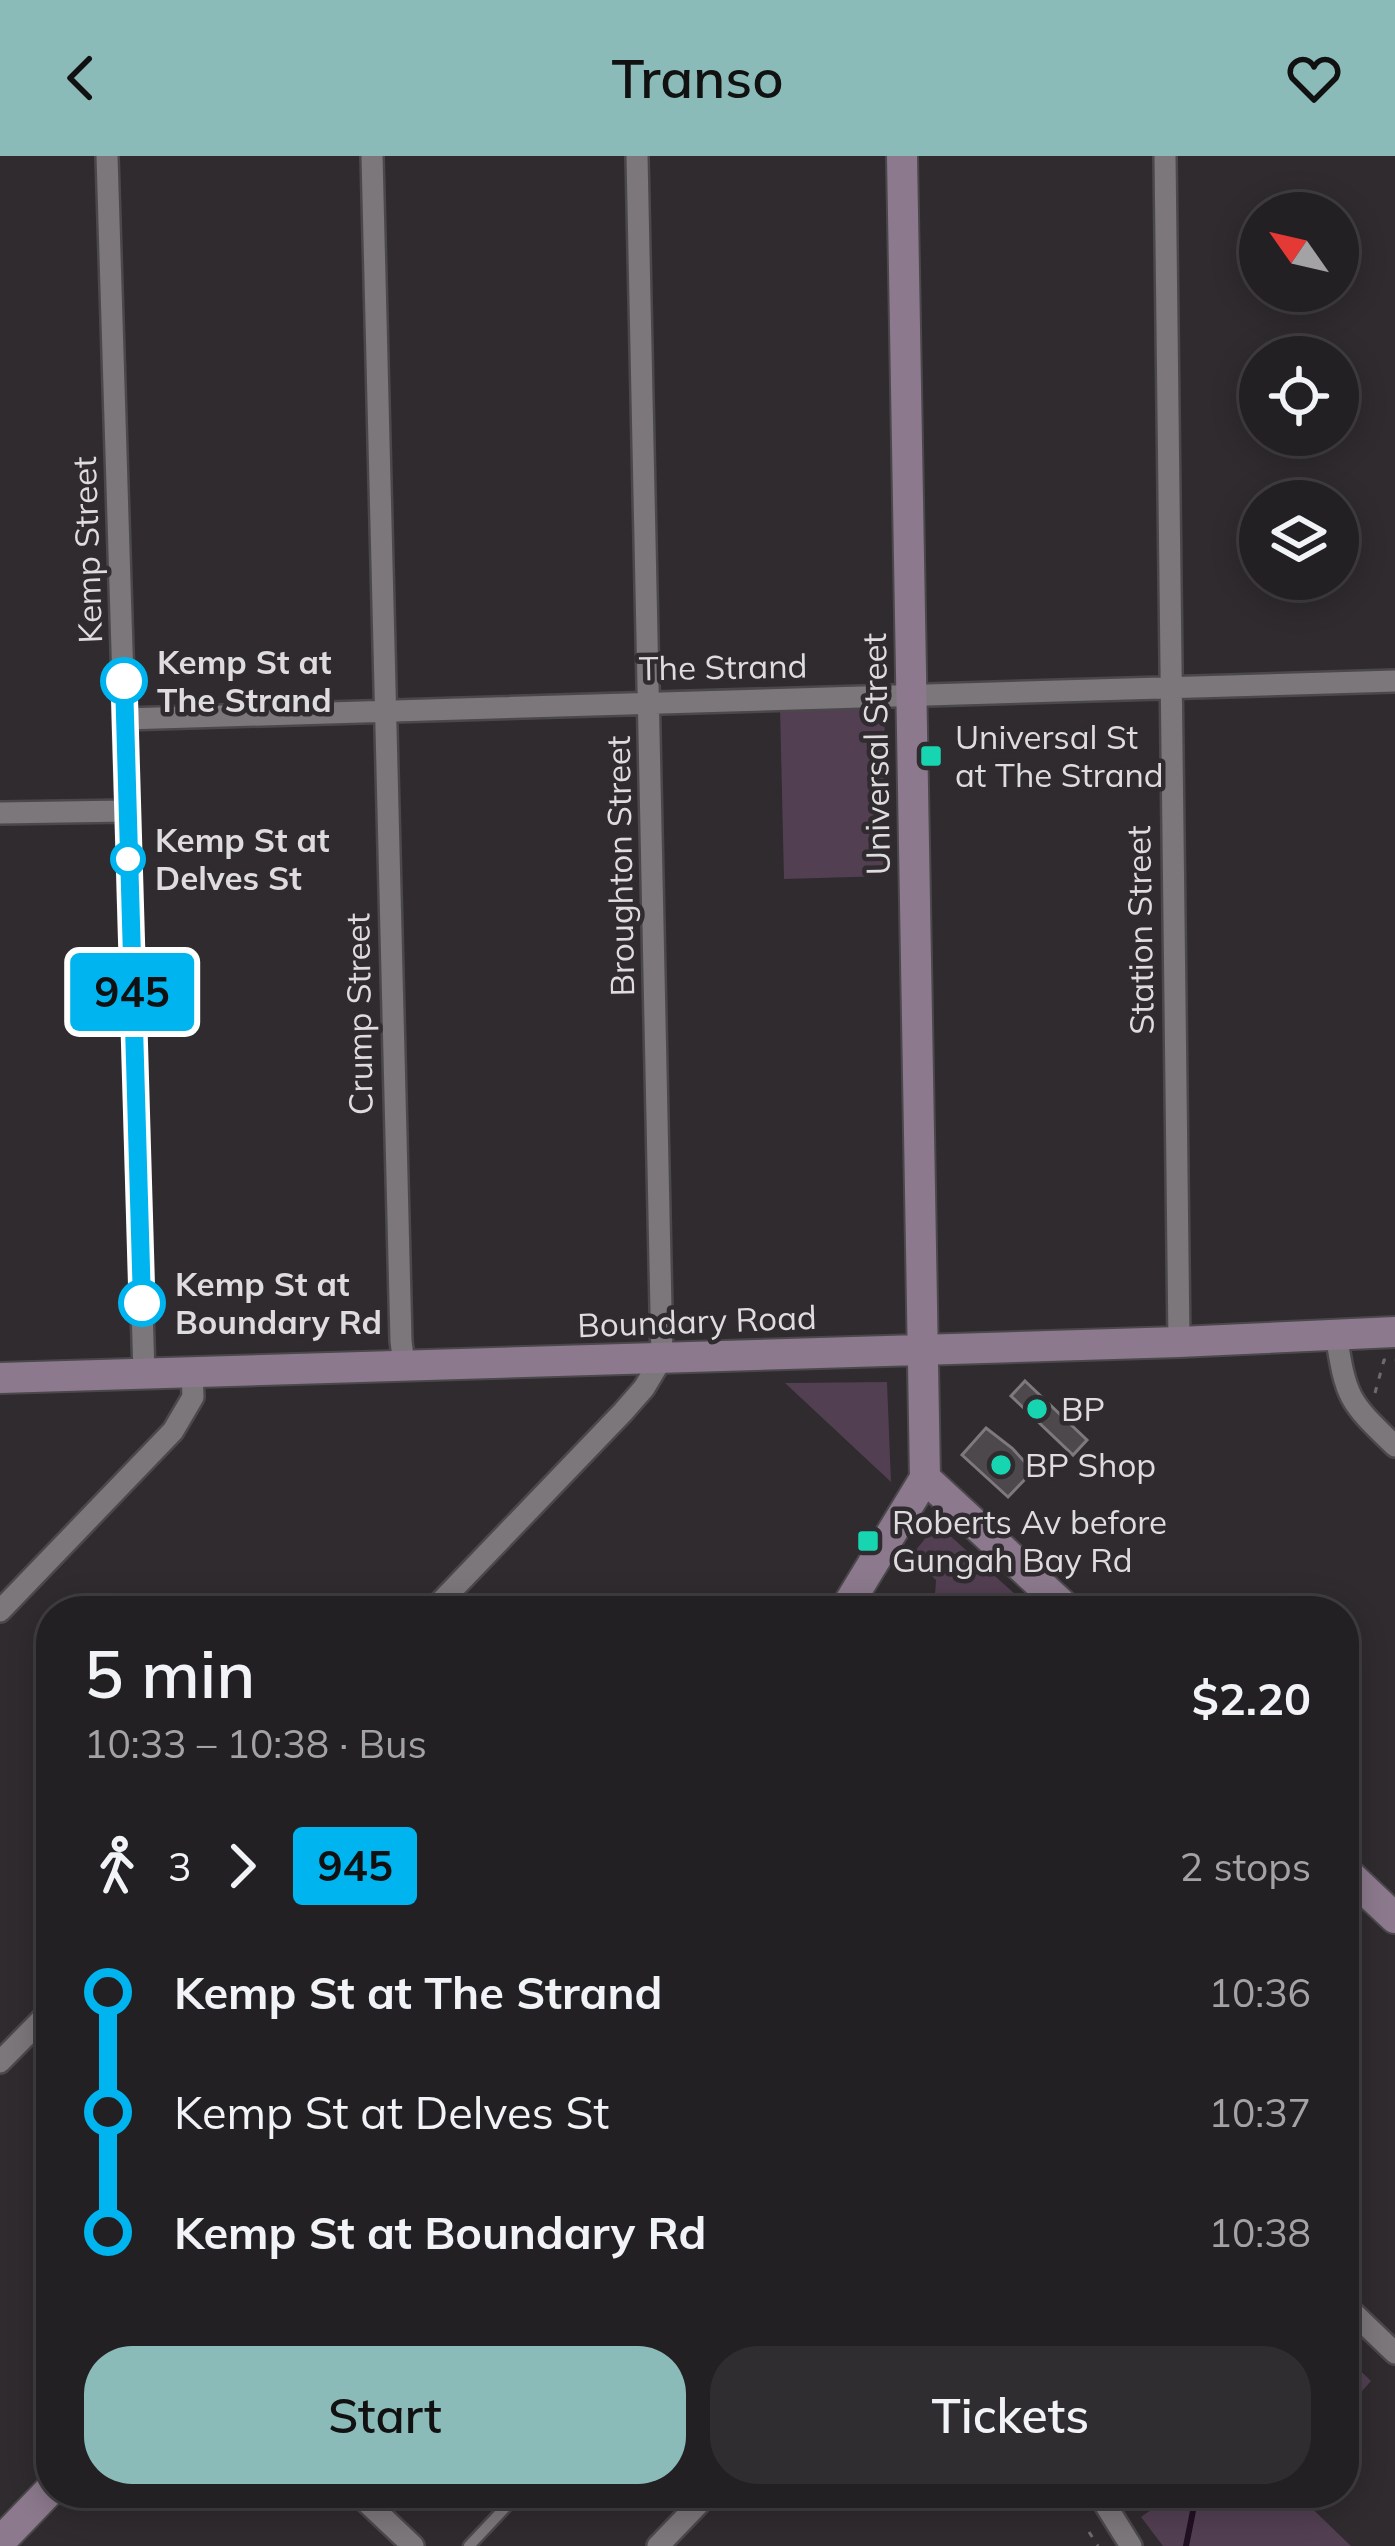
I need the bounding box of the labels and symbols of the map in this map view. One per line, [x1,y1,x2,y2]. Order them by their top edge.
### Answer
north arrow [1239,192,1359,312]
street label: Kemp Street [63,456,110,644]
street label: Universal Street [853,633,898,875]
place label: Kemp St at The Strand [157,641,332,720]
street label: The Strand [638,645,808,688]
marker: Kemp St at The Strand [102,659,146,703]
place label: Universal St at The Strand [955,716,1164,795]
street label: Broughton Street [597,735,642,997]
marker: Universal St at The Strand [918,743,944,769]
place label: Kemp St at Delves St [155,819,329,898]
street label: Station Street [1117,825,1162,1035]
marker: Kemp St at Delves St [112,843,144,875]
street label: Crump Street [336,913,381,1115]
line badge: 945 [63,953,201,1031]
place label: Kemp St at Boundary Rd [175,1263,382,1342]
marker: Kemp St at Boundary Rd [120,1281,164,1325]
street label: Boundary Road [577,1296,817,1345]
place label: BP [1061,1388,1105,1429]
marker: BP [1024,1396,1050,1422]
place label: BP Shop [1025,1444,1156,1485]
marker: BP Shop [988,1452,1014,1478]
place label: Roberts Av before Gungah Bay Rd [892,1501,1167,1580]
marker: Roberts Av before Gungah Bay Rd [855,1528,881,1554]

